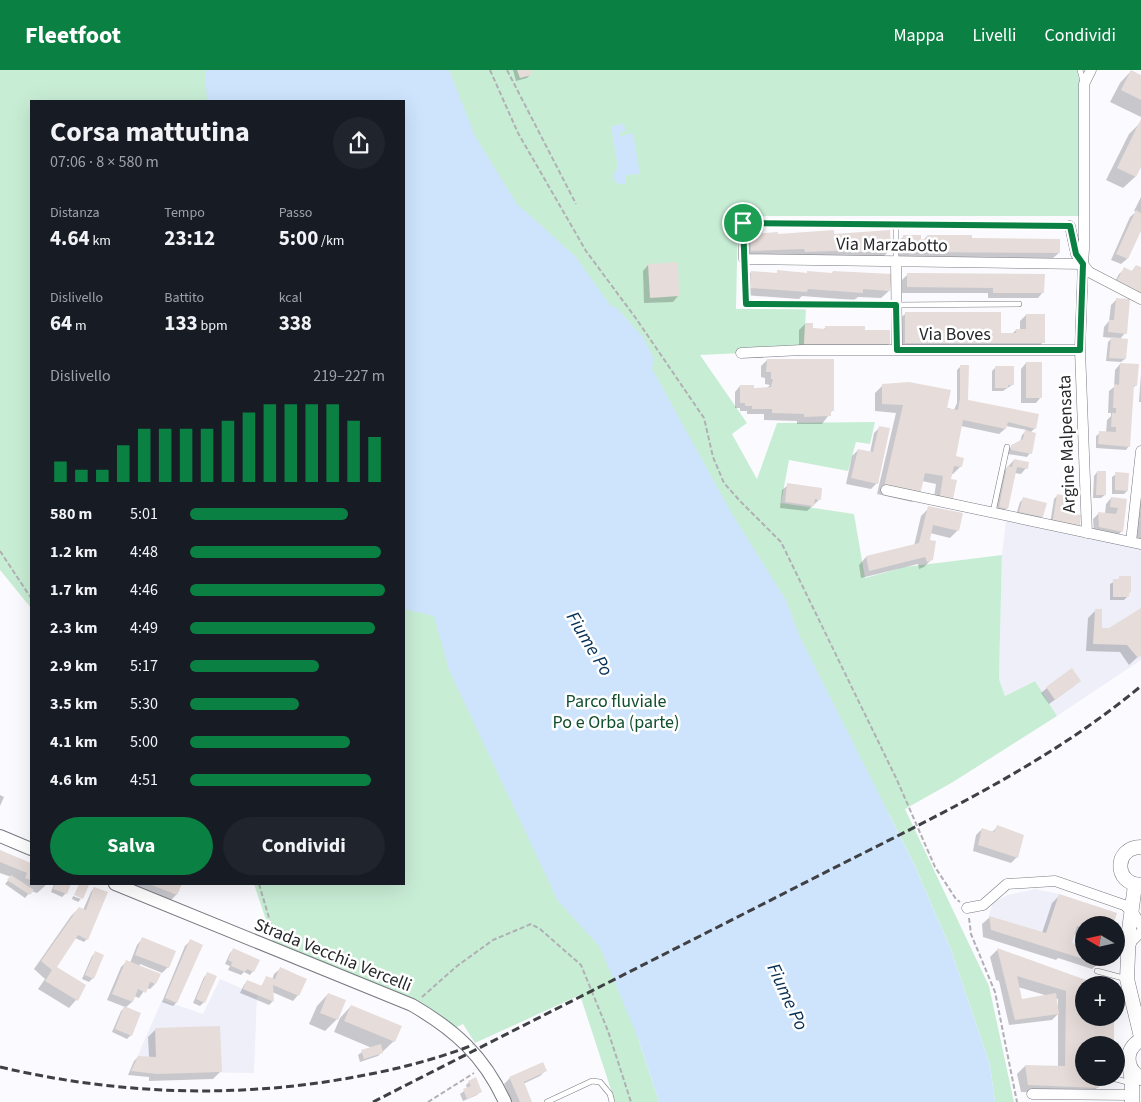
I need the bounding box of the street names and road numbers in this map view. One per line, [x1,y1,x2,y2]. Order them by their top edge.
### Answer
street label: Via Marzabotto [836,232,948,258]
street label: Via Boves [919,322,991,347]
street label: Argine Malpensata [1052,374,1082,514]
street label: Strada Vecchia Vercelli [250,912,416,998]

